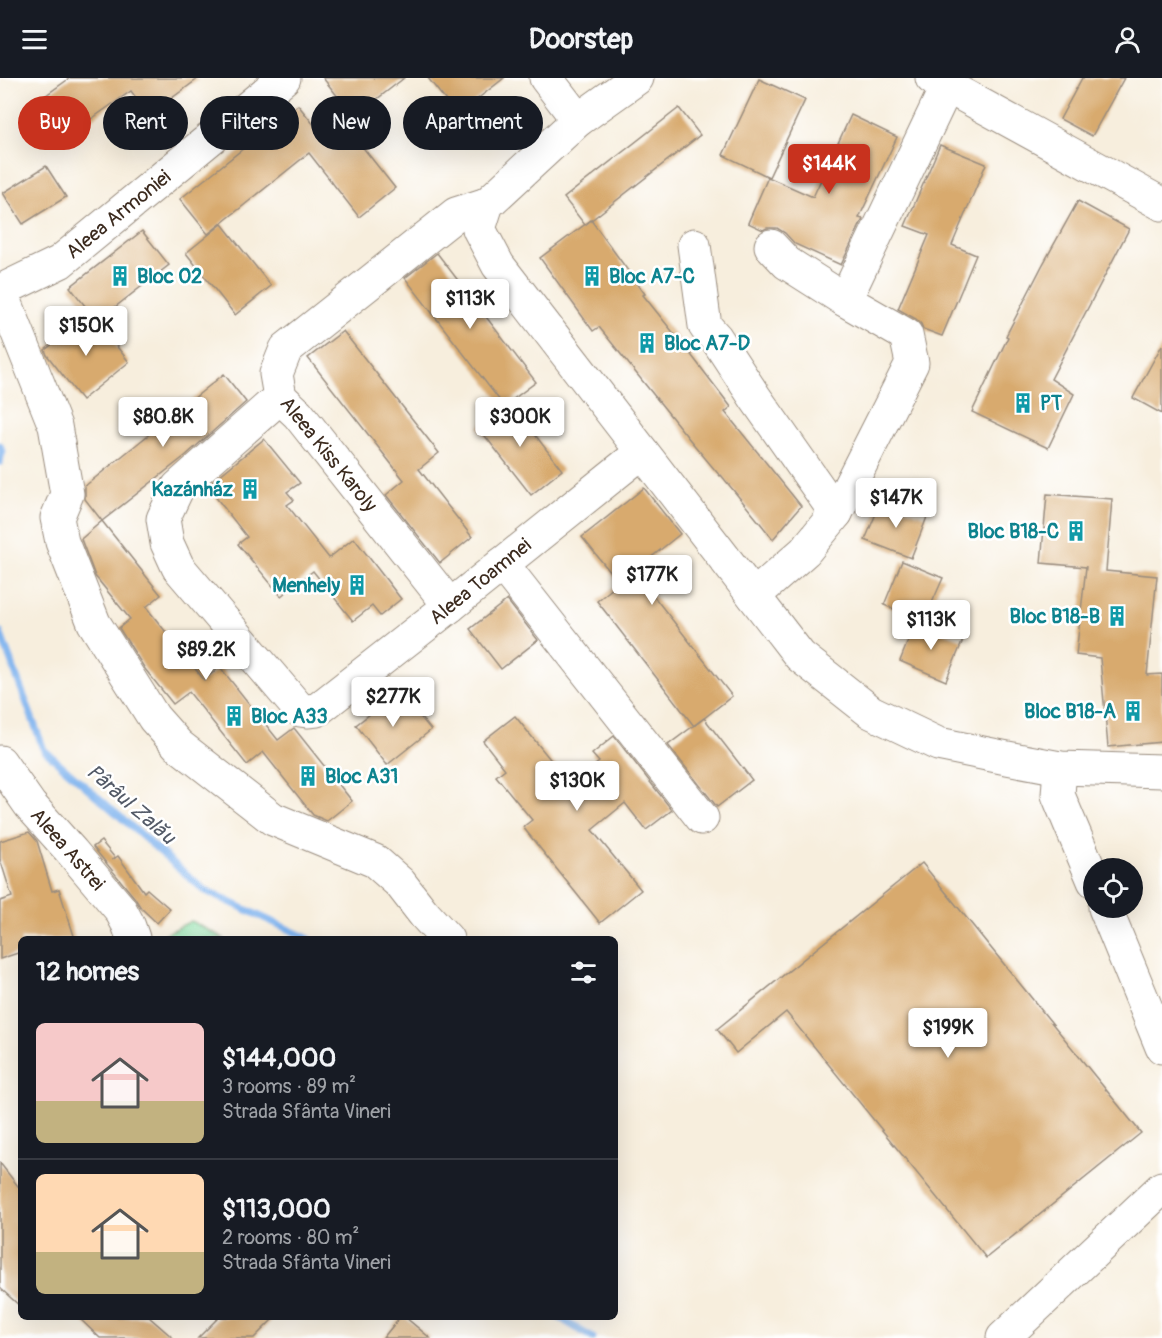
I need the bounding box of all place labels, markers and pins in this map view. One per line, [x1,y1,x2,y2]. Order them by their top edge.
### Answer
pin: $144K [787,144,871,195]
building icon: Bloc O2 [108,264,132,288]
place label: Bloc O2 [137,264,202,289]
building icon: Bloc A7-C [580,264,604,288]
place label: Bloc A7-C [609,264,695,289]
pin: $113K [428,279,512,330]
pin: $150K [44,306,128,357]
building icon: Bloc A7-D [635,331,659,355]
place label: Bloc A7-D [664,331,750,356]
building icon: PT [1011,391,1035,415]
place label: PT [1040,391,1062,416]
pin: $80.8K [114,397,212,448]
pin: $300K [478,397,562,448]
place label: Kazánház [151,477,234,502]
building icon: Kazánház [238,477,262,501]
pin: $147K [854,478,938,529]
place label: Bloc B18-C [968,519,1059,544]
building icon: Bloc B18-C [1064,519,1088,543]
pin: $177K [610,555,694,606]
place label: Menhely [272,573,340,598]
building icon: Menhely [345,573,369,597]
pin: $113K [889,600,973,651]
place label: Bloc B18-B [1010,604,1100,629]
building icon: Bloc B18-B [1105,604,1129,628]
pin: $89.2K [157,630,255,681]
pin: $277K [351,677,435,728]
place label: Bloc B18-A [1024,699,1116,724]
building icon: Bloc B18-A [1121,699,1145,723]
building icon: Bloc A33 [222,704,246,728]
place label: Bloc A33 [251,704,328,729]
pin: $130K [535,761,619,812]
building icon: Bloc A31 [296,764,320,788]
place label: Bloc A31 [325,764,398,789]
pin: $199K [906,1008,990,1059]

